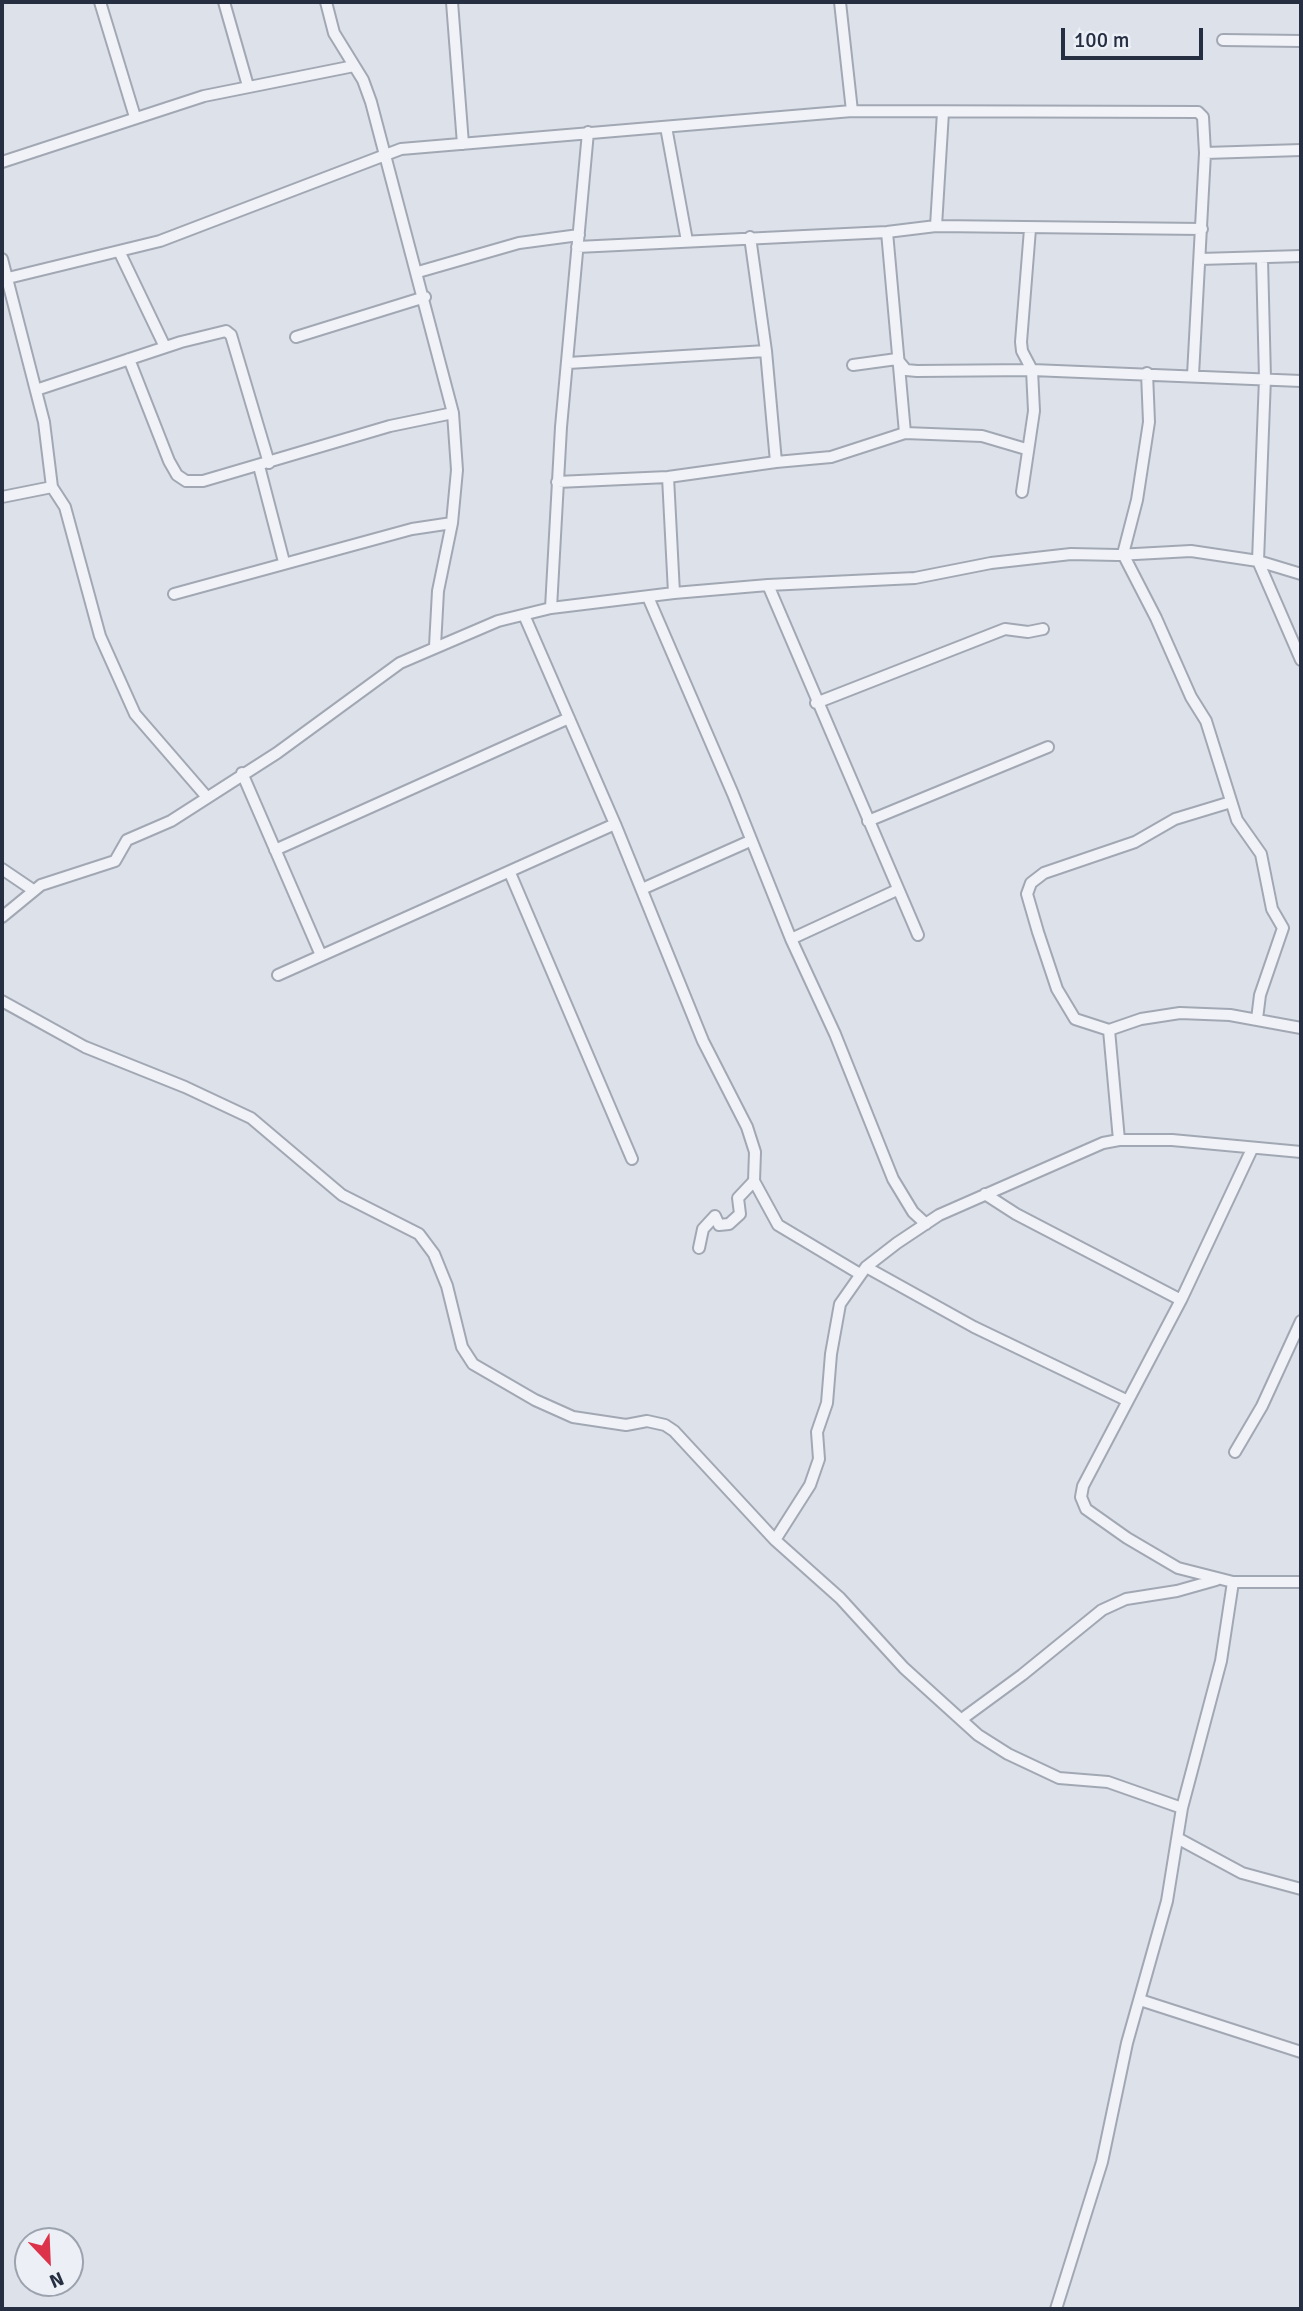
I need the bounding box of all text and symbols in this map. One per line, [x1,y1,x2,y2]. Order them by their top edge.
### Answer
scale bar [1065,14,1207,58]
text: 100 m [1074,27,1129,53]
north arrow [14,2227,84,2297]
text: N [46,2266,67,2293]

